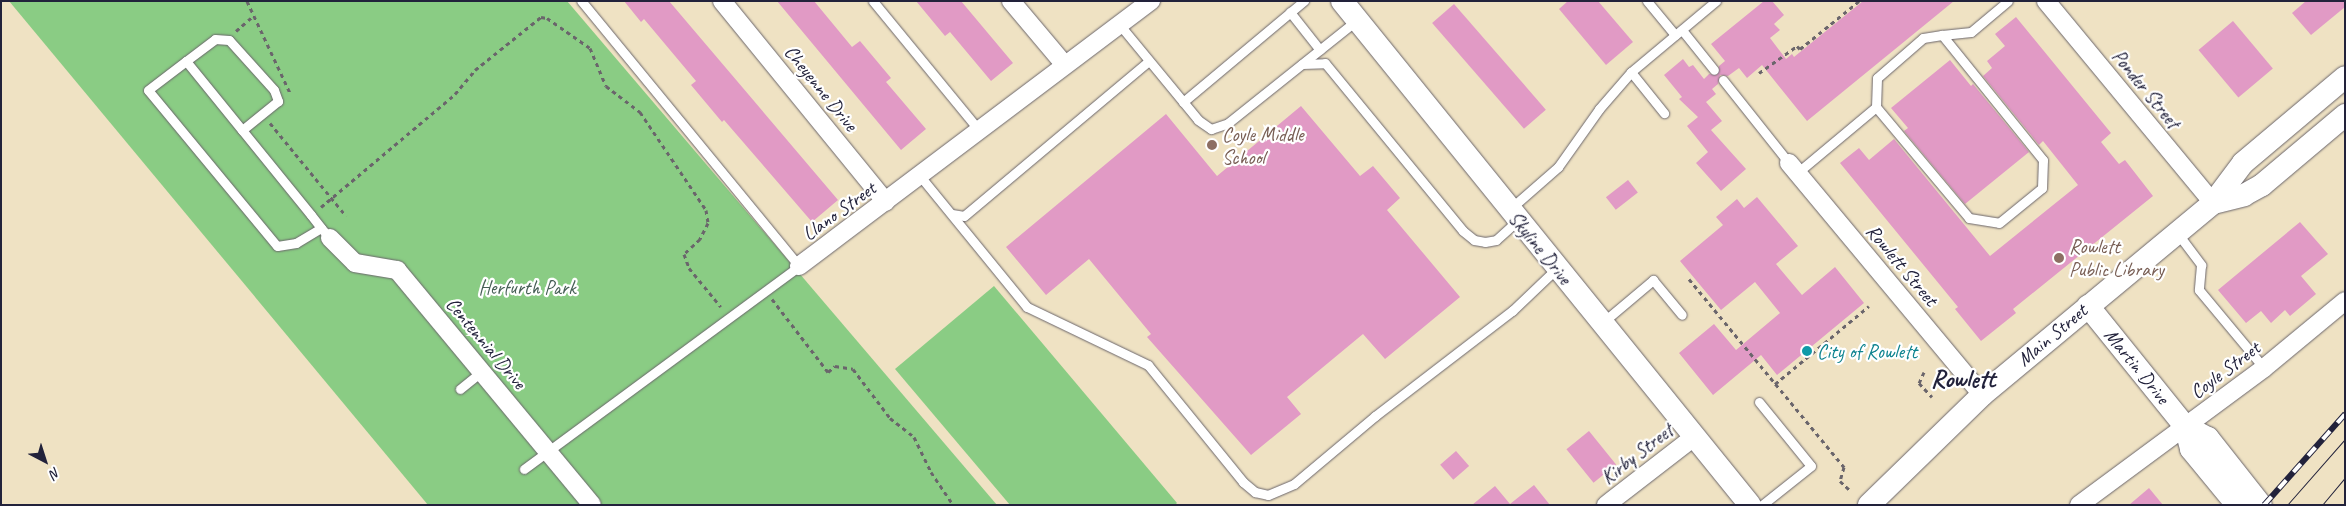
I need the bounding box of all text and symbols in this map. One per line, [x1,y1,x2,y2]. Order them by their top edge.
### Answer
street label: Cheyenne Drive [779,40,863,136]
street label: Ponder Street [2107,45,2185,133]
place label: Coyle Middle School [1222,122,1304,169]
marker: Coyle Middle School [1206,139,1218,151]
street label: Llano Street [797,176,881,246]
street label: Skyline Drive [1503,206,1577,290]
street label: Rowlett Street [1861,219,1943,311]
place label: Rowlett Public Library [2069,235,2163,282]
marker: Rowlett Public Library [2053,252,2065,264]
park label: Herfurth Park [478,275,576,299]
street label: Centennial Drive [441,292,531,394]
street label: Main Street [2012,299,2092,371]
street label: Martin Drive [2099,323,2175,409]
street label: Coyle Street [2185,336,2265,404]
place label: City of Rowlett [1817,339,1917,363]
marker: City of Rowlett [1801,345,1813,357]
district label: Rowlett [1931,364,1995,394]
street label: Kirby Street [1596,418,1678,490]
north arrow [20,436,70,486]
text: N [46,464,64,482]

